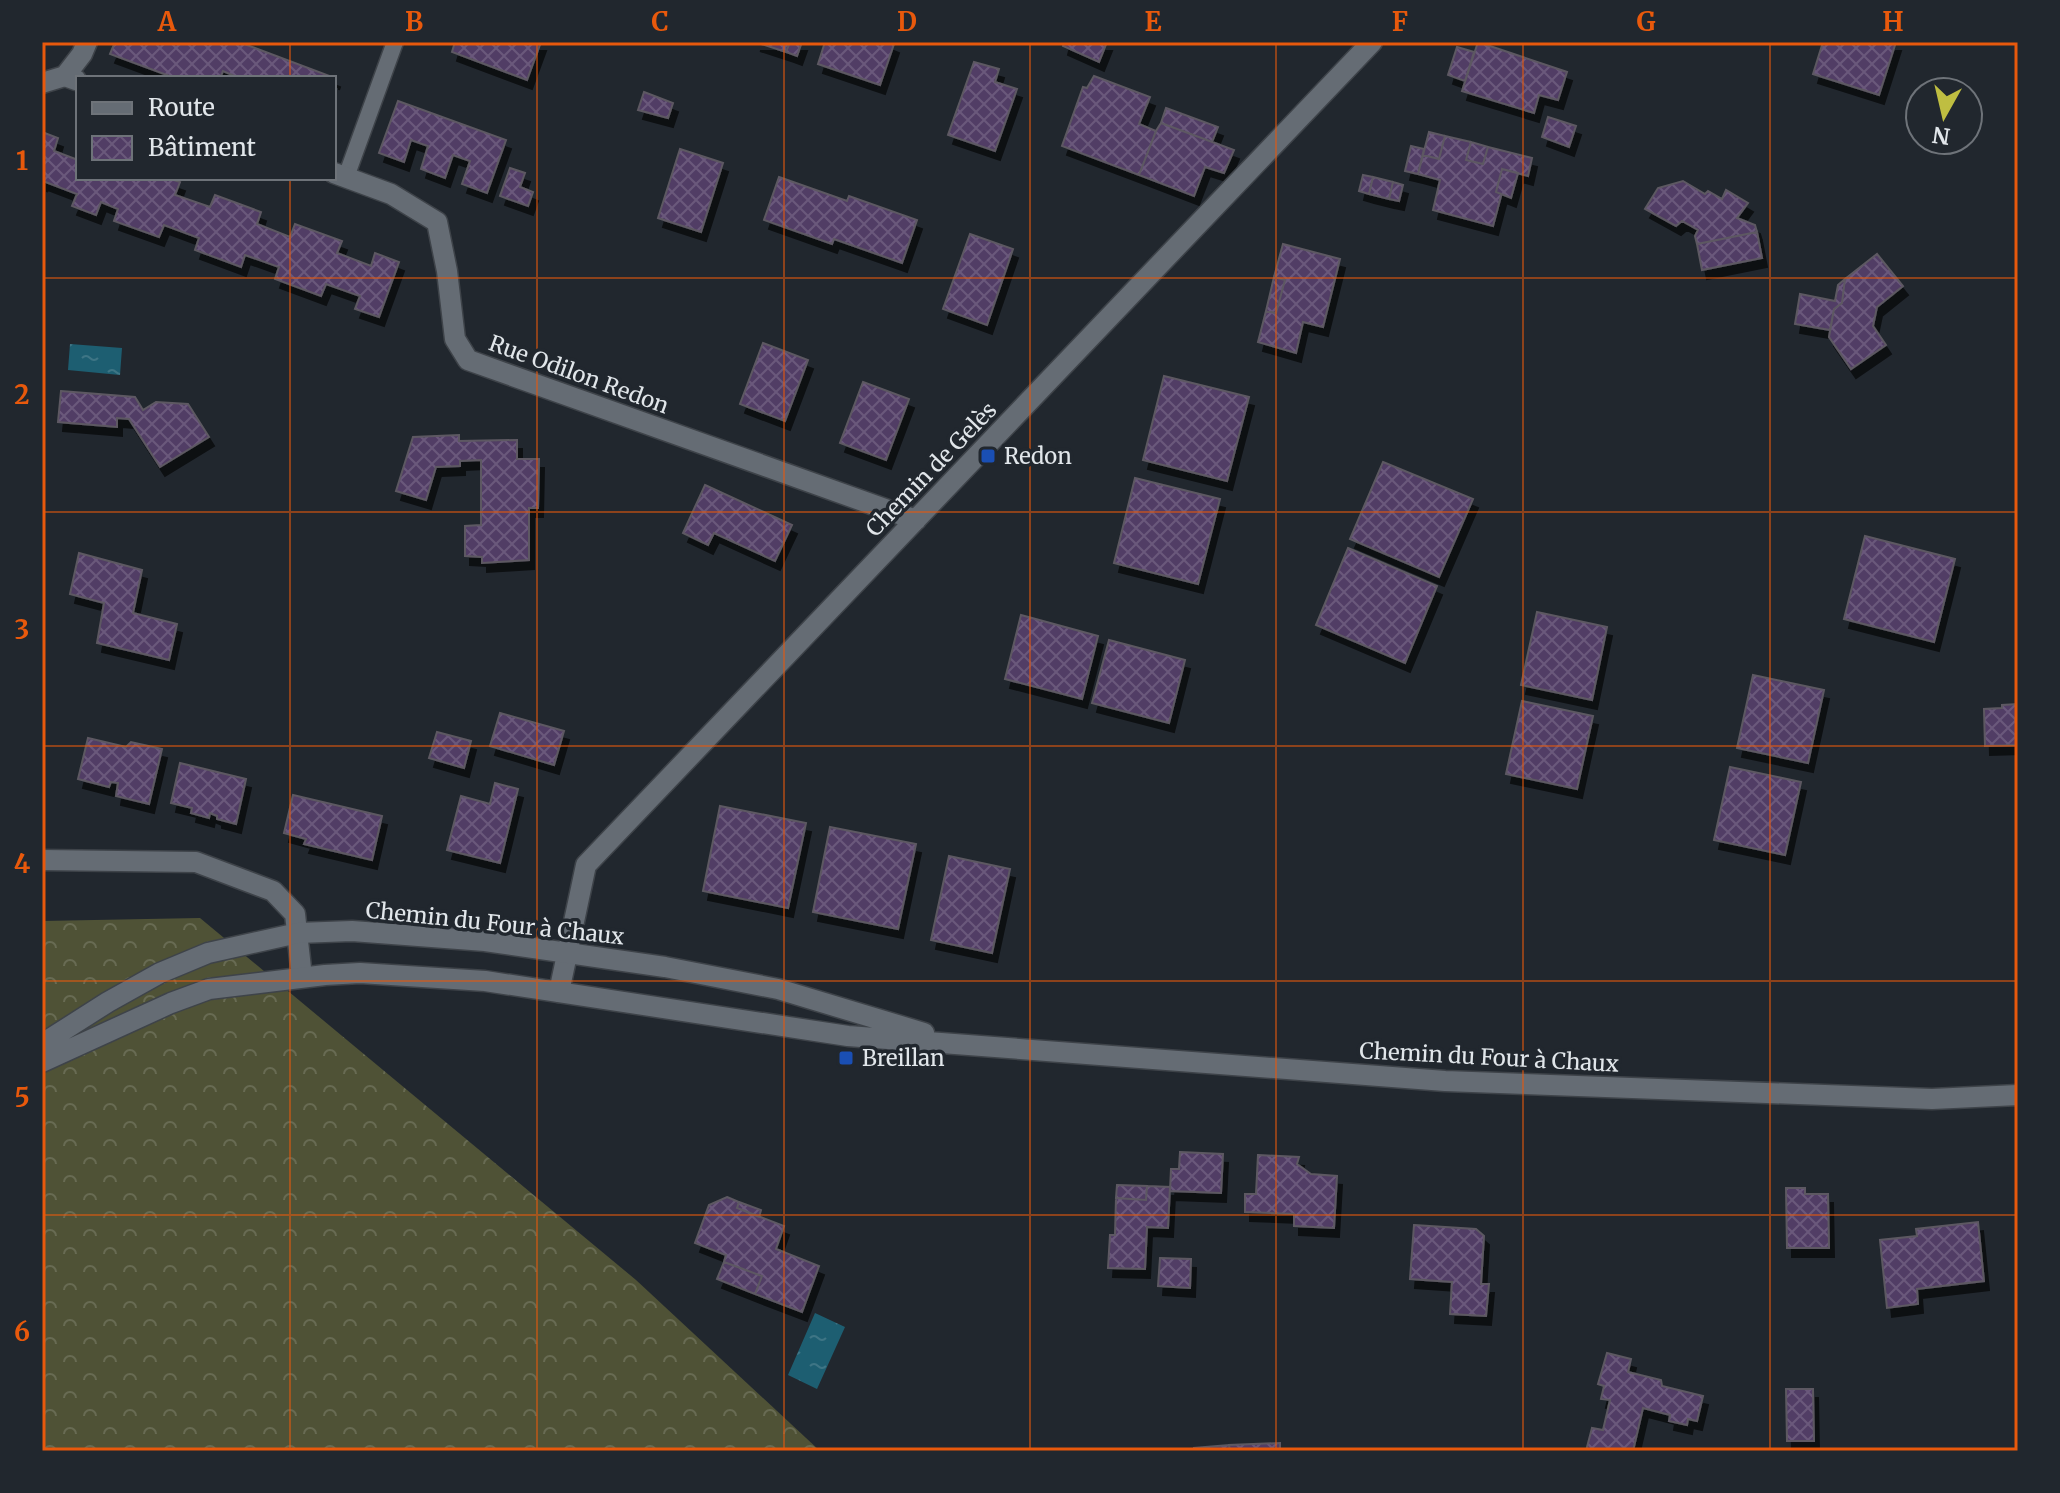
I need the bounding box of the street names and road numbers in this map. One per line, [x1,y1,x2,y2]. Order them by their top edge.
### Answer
street label: Rue Odilon Redon [485,328,673,420]
street label: Chemin de Gelès [860,396,1002,542]
street label: Chemin du Four à Chaux [364,896,626,950]
street label: Chemin du Four à Chaux [1359,1036,1619,1078]

